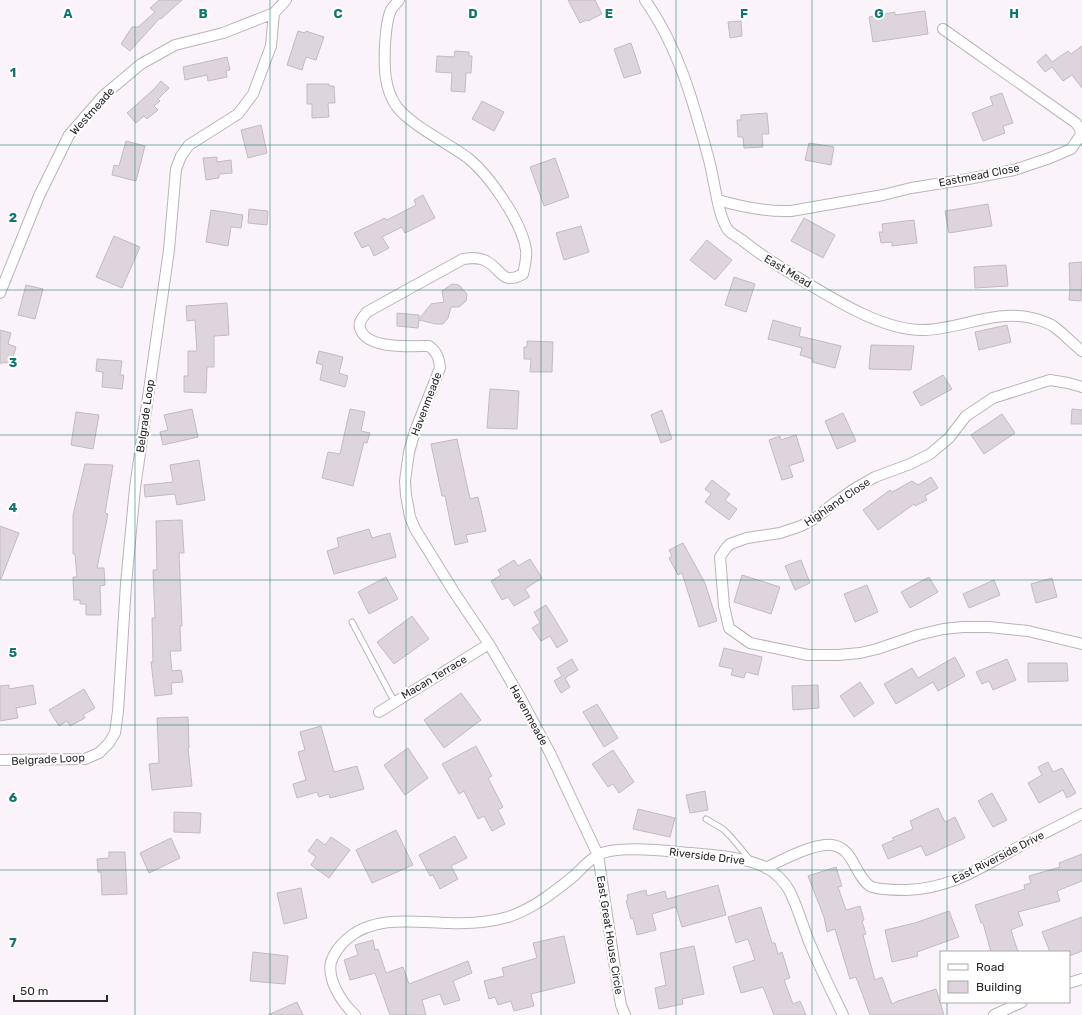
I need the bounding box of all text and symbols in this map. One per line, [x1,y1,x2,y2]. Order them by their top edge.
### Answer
text: A [63,6,73,21]
text: B [198,6,208,21]
text: C [333,6,343,21]
text: D [468,6,478,21]
text: E [605,6,613,21]
text: F [740,6,748,21]
text: G [874,6,884,21]
text: H [1009,6,1019,21]
text: 1 [10,65,16,80]
street label: Westmeade [68,85,117,138]
street label: Eastmead Close [938,161,1021,190]
text: 2 [9,210,17,225]
street label: East Mead [762,252,814,291]
text: 3 [9,355,18,370]
street label: Havenmeade [408,370,445,438]
street label: Belgrade Loop [134,379,157,453]
street label: Highland Close [802,476,873,529]
text: 4 [9,500,18,515]
text: 5 [9,645,17,660]
street label: Macan Terrace [399,653,469,702]
street label: Havenmeade [507,683,551,748]
street label: Belgrade Loop [11,751,85,768]
text: 6 [9,790,18,805]
street label: East Riverside Drive [950,829,1046,886]
street label: Riverside Drive [668,845,746,868]
street label: East Great House Circle [594,875,625,996]
text: 7 [9,935,17,950]
legend [940,951,1070,1003]
text: Road [976,960,1004,974]
scale bar [14,977,107,1003]
text: Building [976,980,1022,994]
text: 50 m [20,984,48,998]

